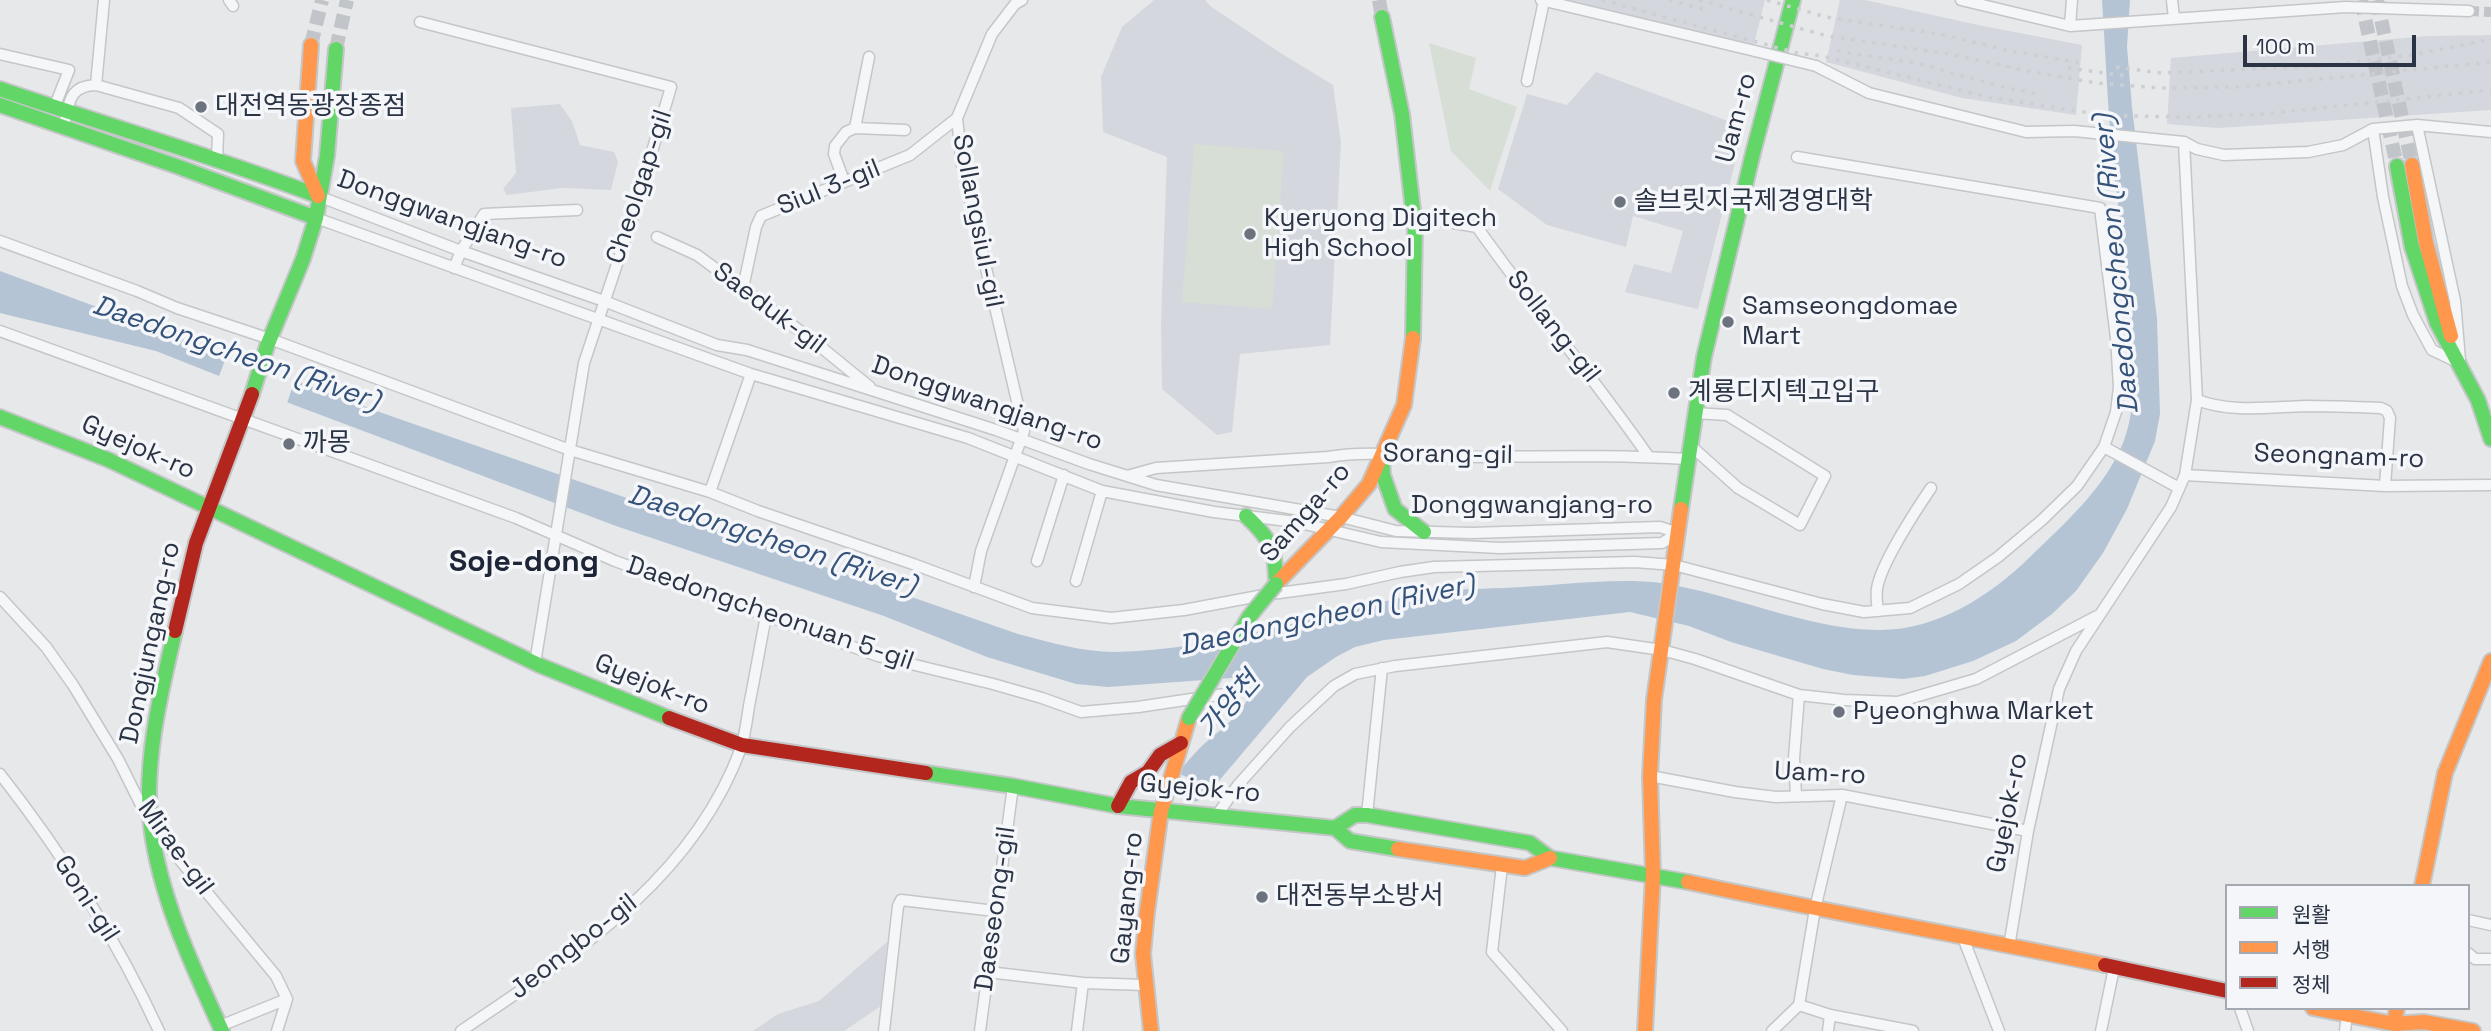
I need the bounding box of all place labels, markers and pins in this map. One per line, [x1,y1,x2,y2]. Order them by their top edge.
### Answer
place label: 대전역동광장종점 [215,91,406,123]
marker: 대전역동광장종점 [193,99,209,115]
place label: 솔브릿지국제경영대학 [1634,186,1873,218]
marker: 솔브릿지국제경영대학 [1612,194,1628,210]
place label: Kyeryong Digitech High School [1264,203,1497,264]
marker: Kyeryong Digitech High School [1242,226,1258,242]
place label: Samseongdomae Mart [1742,291,1958,352]
marker: Samseongdomae Mart [1720,314,1736,330]
place label: 계룡디지텍고입구 [1688,377,1879,409]
marker: 계룡디지텍고입구 [1666,385,1682,401]
place label: 까몽 [303,428,351,460]
marker: 까몽 [281,436,297,452]
place label: Pyeonghwa Market [1853,696,2094,728]
marker: Pyeonghwa Market [1831,704,1847,720]
place label: 대전동부소방서 [1276,881,1443,913]
marker: 대전동부소방서 [1254,889,1270,905]

